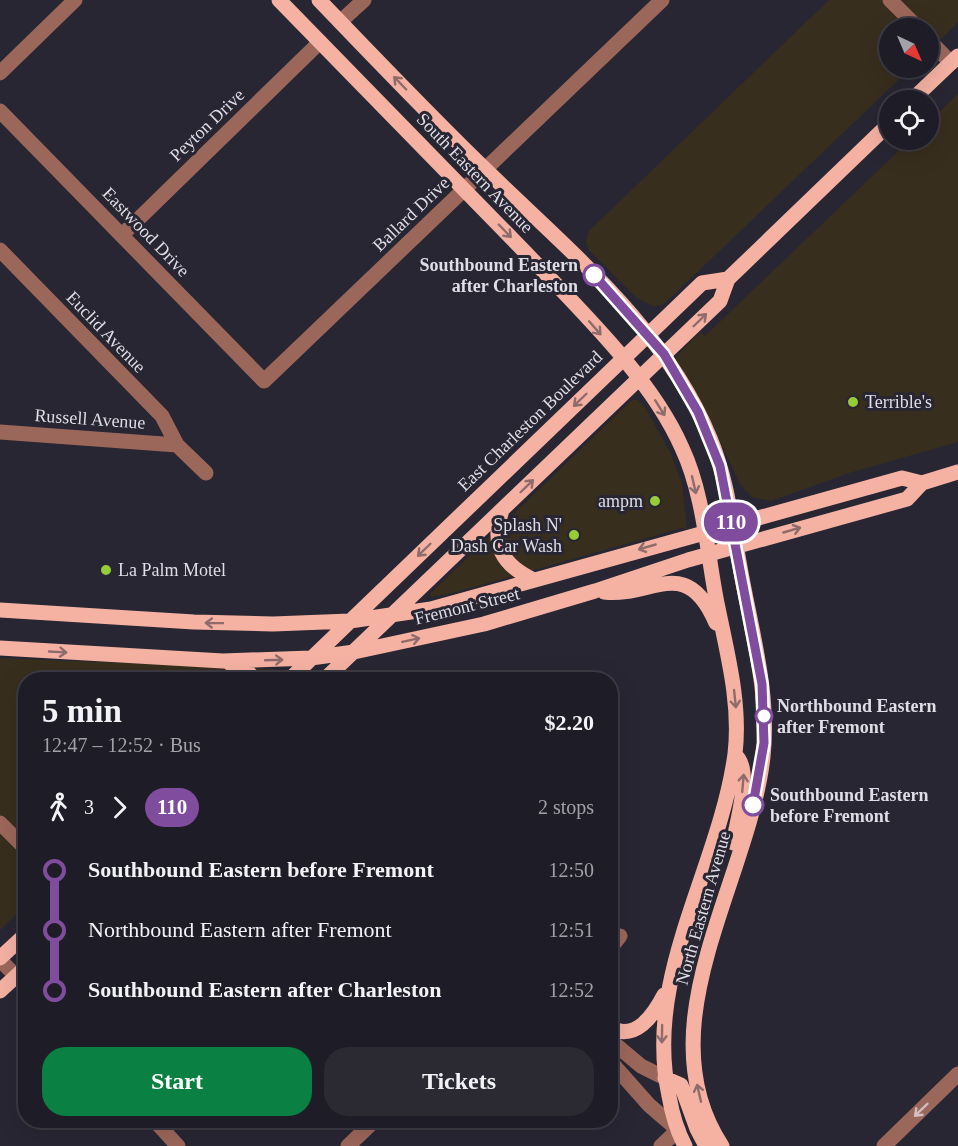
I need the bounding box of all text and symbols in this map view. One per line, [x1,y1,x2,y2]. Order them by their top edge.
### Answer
north arrow [879,18,939,78]
map controls [879,18,939,150]
one-way arrow [393,76,407,91]
street label: Peyton Drive [166,85,248,165]
button: locate [879,90,939,150]
street label: South Eastern Avenue [413,109,537,237]
street label: Ballard Drive [369,173,453,255]
street label: Eastwood Drive [98,183,194,281]
one-way arrow [497,224,512,239]
place label: Southbound Eastern after Charleston [419,255,578,296]
marker: Southbound Eastern after Charleston [583,264,605,286]
street label: Euclid Avenue [62,287,150,377]
one-way arrow [693,312,708,327]
one-way arrow [588,320,602,335]
street label: East Charleston Boulevard [454,347,606,495]
place label: Terrible's [865,392,932,412]
one-way arrow [572,393,587,407]
marker: Terrible's [846,395,860,409]
one-way arrow [654,399,666,416]
street label: Russell Avenue [34,405,146,433]
one-way arrow [689,475,701,494]
one-way arrow [519,479,534,493]
place label: ampm [598,491,643,511]
marker: ampm [648,494,662,508]
line badge: 110 [696,502,765,542]
text: 110 [716,510,746,534]
place label: Splash N' Dash Car Wash [451,515,562,556]
one-way arrow [782,524,801,536]
marker: Splash N' Dash Car Wash [567,528,581,542]
one-way arrow [416,542,431,557]
one-way arrow [638,542,657,553]
place label: La Palm Motel [118,560,226,580]
marker: La Palm Motel [99,563,113,577]
street label: Fremont Street [412,583,522,629]
one-way arrow [205,617,225,628]
one-way arrow [401,633,420,645]
one-way arrow [48,647,68,658]
one-way arrow [264,654,284,666]
one-way arrow [730,689,741,708]
text: 5 min [42,693,122,729]
place label: Northbound Eastern after Fremont [777,696,937,737]
marker: Northbound Eastern after Fremont [755,707,773,725]
text: $2.20 [545,710,594,735]
text: 12:47 – 12:52 · Bus [42,734,201,756]
one-way arrow [738,774,749,793]
place label: Southbound Eastern before Fremont [770,785,929,826]
icon: walk [42,791,75,824]
icon: forward [103,791,136,824]
marker: Southbound Eastern before Fremont [742,794,764,816]
text: 110 [157,795,187,819]
text: 3 [84,796,94,818]
text: 2 stops [538,796,594,818]
street label: North Eastern Avenue [672,829,734,987]
text: Southbound Eastern before Fremont [88,857,434,882]
text: 12:50 [548,859,594,881]
text: Northbound Eastern after Fremont [88,917,392,942]
text: 12:51 [548,919,594,941]
text: Southbound Eastern after Charleston [88,977,441,1002]
text: 12:52 [548,979,594,1001]
one-way arrow [656,1024,668,1044]
button: Start [42,1047,312,1116]
button: Tickets [324,1047,594,1116]
one-way arrow [692,1083,704,1102]
one-way arrow [913,1103,928,1117]

